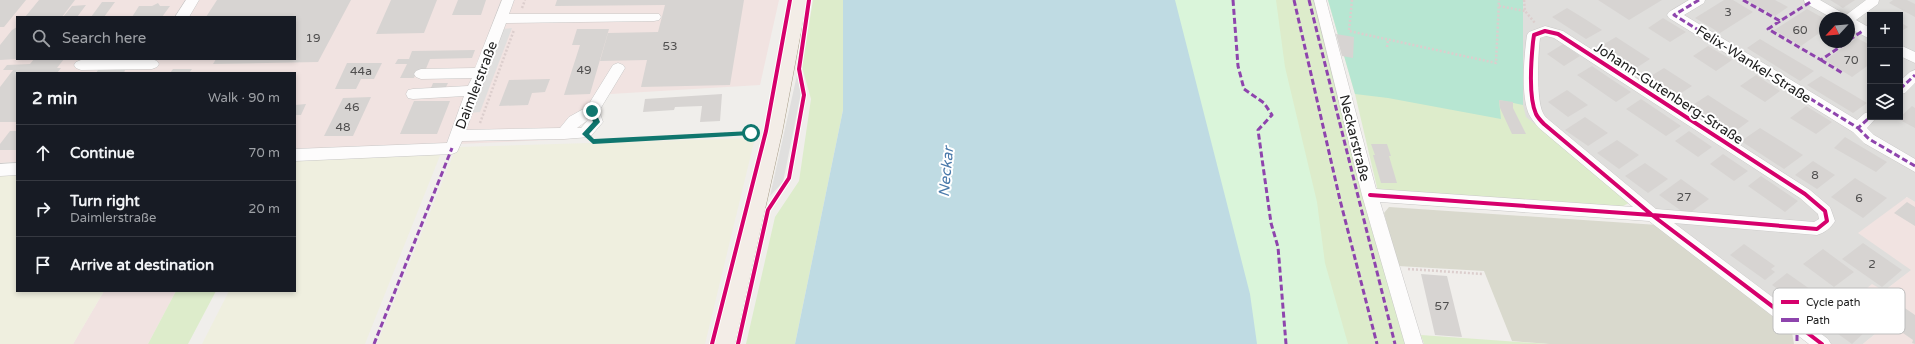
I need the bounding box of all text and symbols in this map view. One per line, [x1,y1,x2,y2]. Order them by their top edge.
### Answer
house number: 3 [1724,5,1732,19]
north arrow [1819,12,1855,48]
map controls [1867,12,1903,120]
button: + [1867,12,1903,48]
search box [16,16,296,60]
street label: Felix-Wankel-Straße [1693,22,1815,107]
house number: 60 [1792,23,1808,37]
icon: search [30,27,52,49]
text: Search here [62,29,146,47]
house number: 19 [305,31,321,45]
street label: Daimlerstraße [452,39,501,132]
house number: 53 [662,39,678,53]
street label: Johann-Gutenberg-Straße [1591,39,1747,148]
button: − [1867,48,1903,84]
house number: 70 [1843,53,1859,67]
house number: 49 [576,63,592,77]
house number: 44a [350,64,372,78]
button: layers [1867,84,1903,120]
text: 2 min [32,88,77,109]
text: Walk · 90 m [208,90,280,106]
street label: Neckarstraße [1336,93,1374,183]
house number: 46 [344,100,360,114]
route end [583,102,601,120]
house number: 48 [335,120,351,134]
route start [742,124,760,142]
icon: ahead [32,142,54,164]
text: Continue [70,144,134,162]
water label: Neckar [935,144,957,198]
text: 70 m [248,145,280,161]
house number: 8 [1811,168,1819,182]
house number: 27 [1676,190,1692,204]
house number: 6 [1855,191,1863,205]
text: Turn right [70,192,140,210]
icon: right [32,198,54,220]
text: 20 m [248,201,280,217]
text: Daimlerstraße [70,210,156,226]
icon: arrive [32,254,54,276]
text: Arrive at destination [70,256,214,274]
house number: 2 [1868,257,1876,271]
legend [1773,288,1905,334]
text: Cycle path [1806,296,1861,309]
house number: 57 [1434,299,1450,313]
text: Path [1806,314,1830,327]

